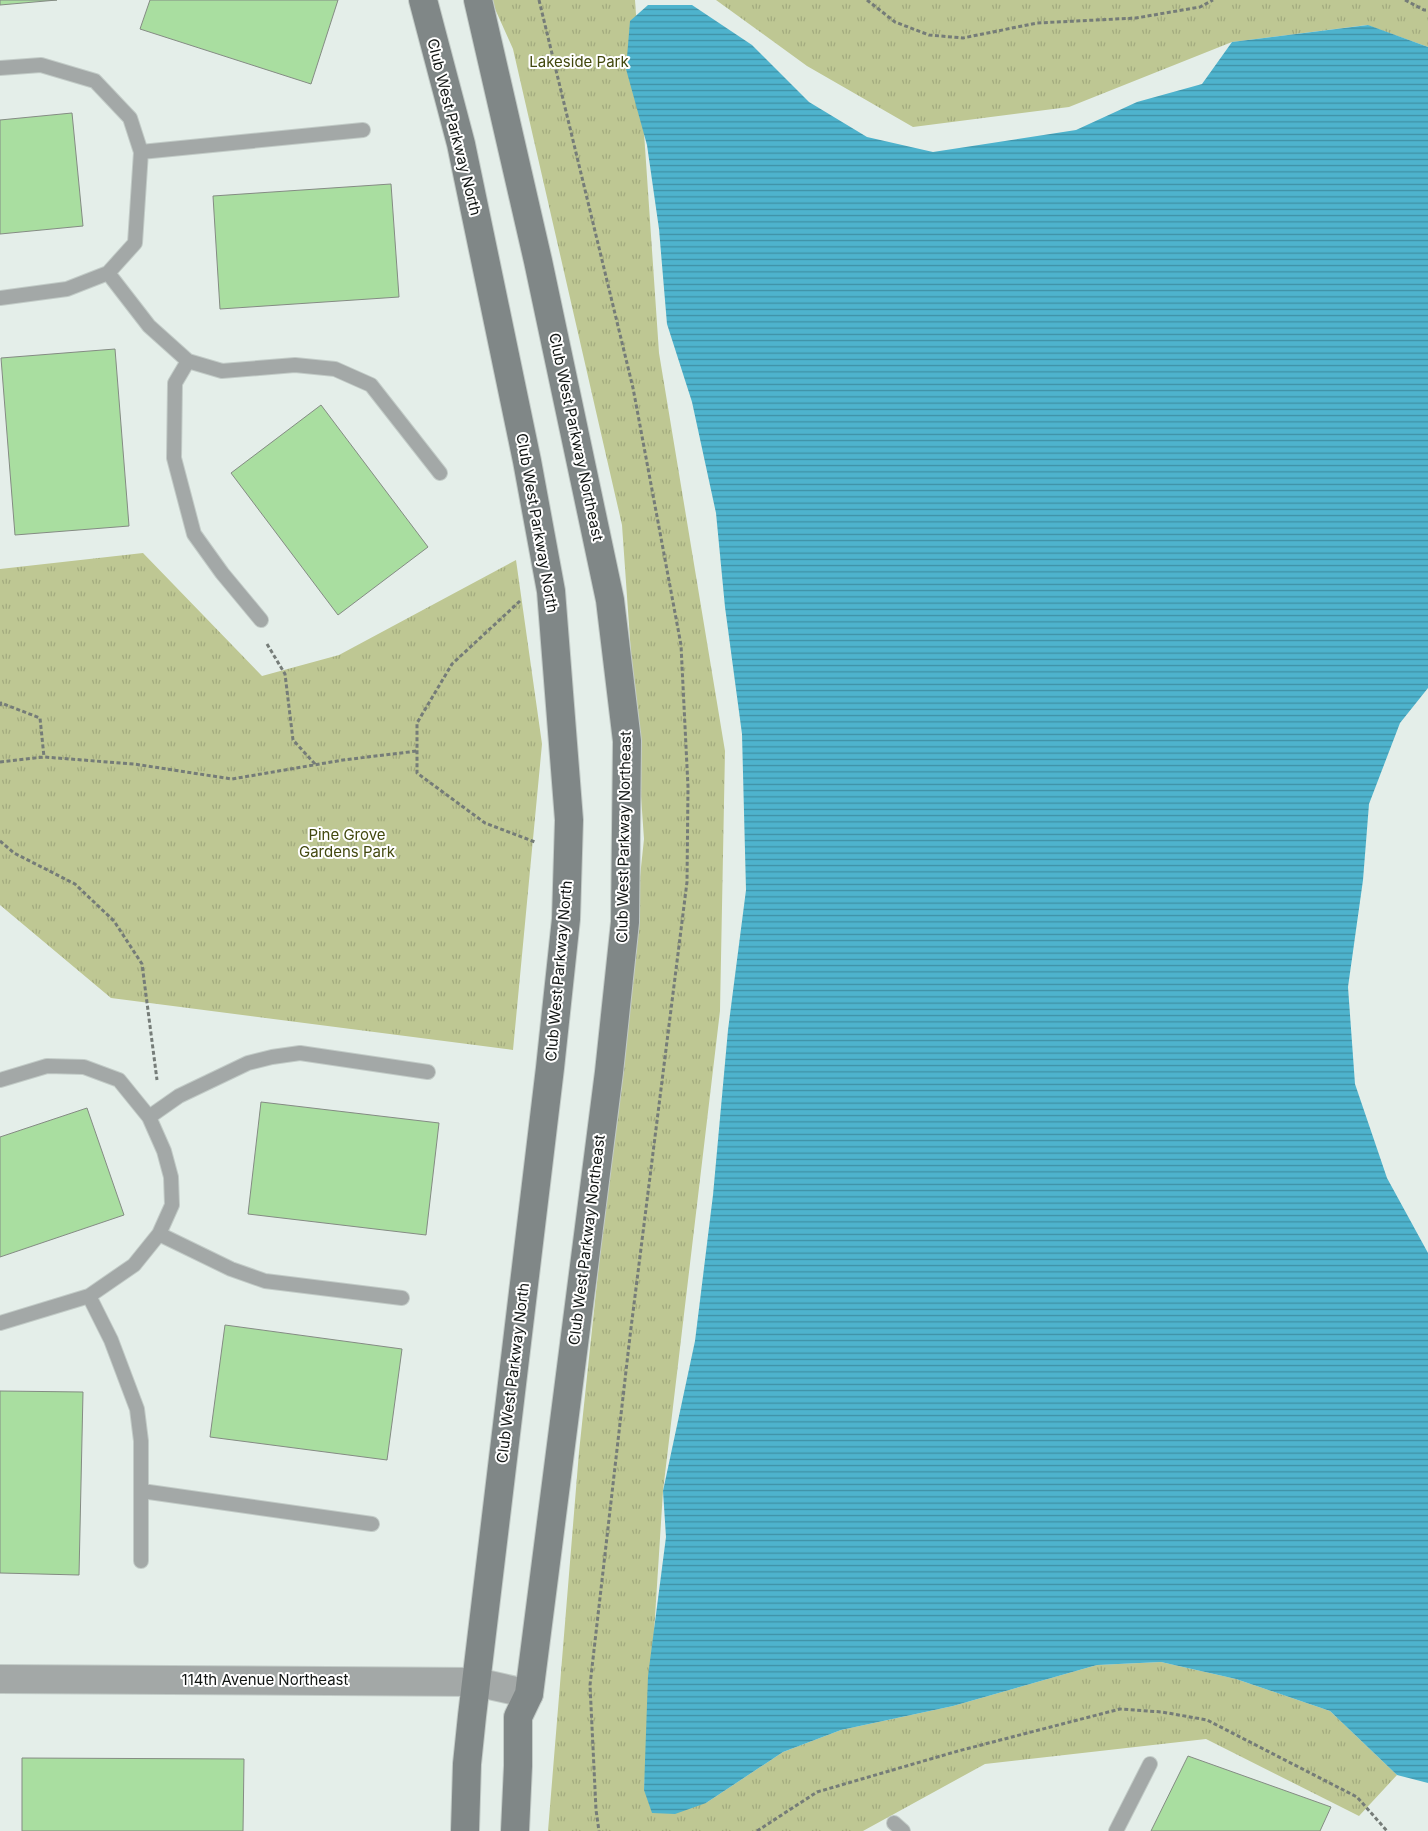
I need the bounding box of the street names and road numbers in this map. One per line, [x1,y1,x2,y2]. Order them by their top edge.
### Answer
street label: Club West Parkway North [423,36,486,217]
street label: Club West Parkway Northeast [545,331,608,543]
street label: Club West Parkway North [512,432,563,614]
street label: Club West Parkway Northeast [612,731,635,943]
street label: Club West Parkway North [541,880,576,1062]
street label: Club West Parkway Northeast [564,1133,609,1346]
street label: Club West Parkway North [492,1282,533,1464]
street label: 114th Avenue Northeast [182,1670,349,1689]

